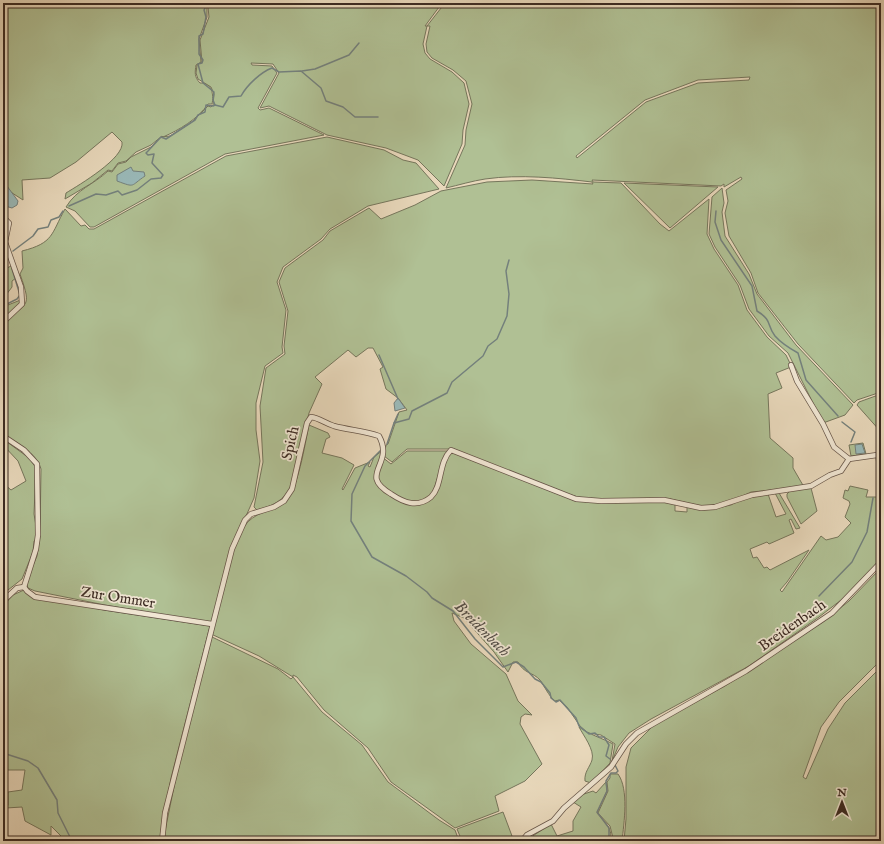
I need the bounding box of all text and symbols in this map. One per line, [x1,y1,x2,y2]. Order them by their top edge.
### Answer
street label: Spich [277,424,304,462]
street label: Zur Ommer [79,582,157,613]
street label: Breidenbach [755,595,830,656]
water label: Breidenbach [450,597,514,662]
north arrow [822,782,862,822]
text: N [836,786,847,800]

